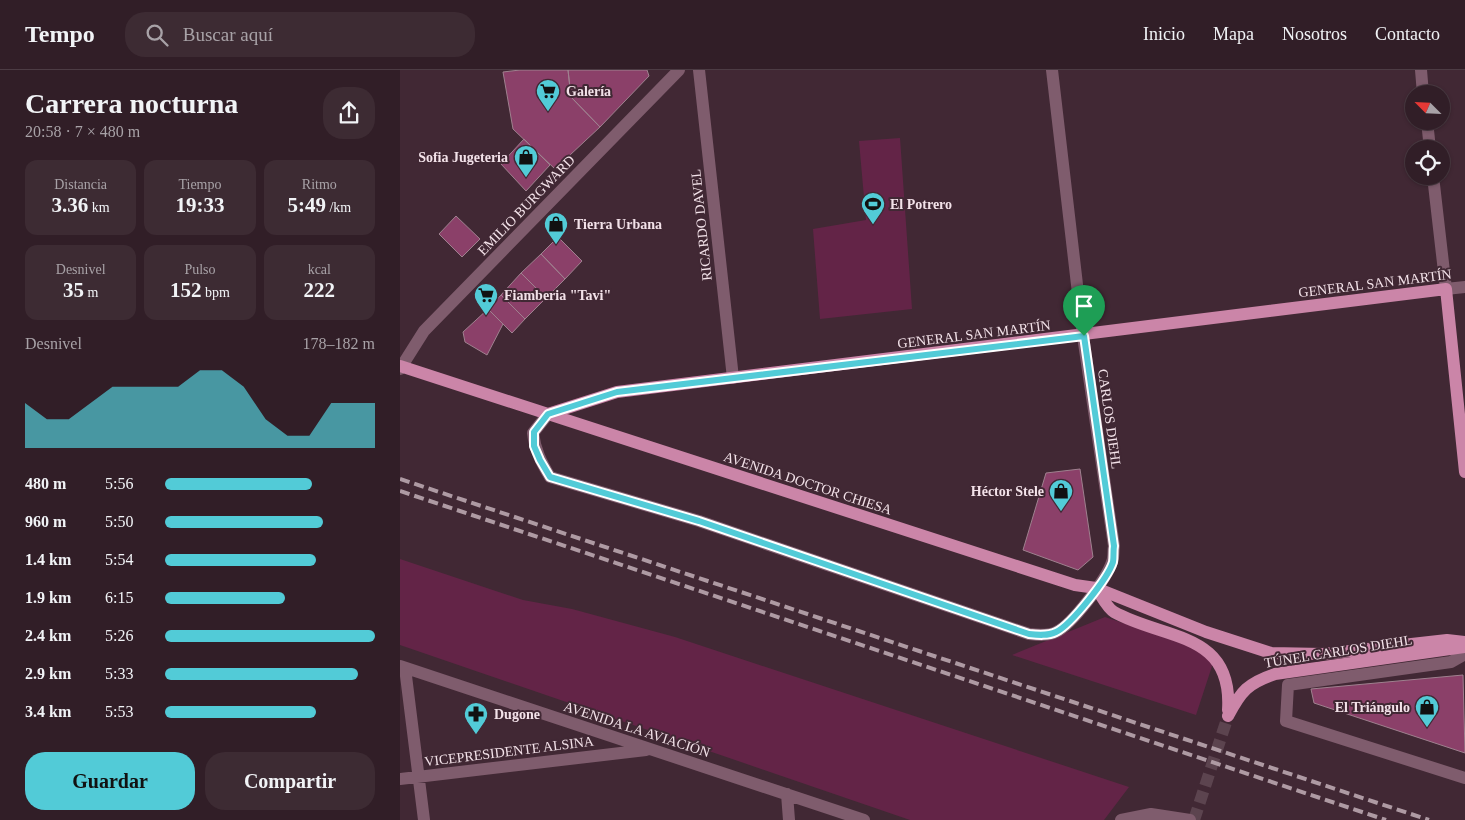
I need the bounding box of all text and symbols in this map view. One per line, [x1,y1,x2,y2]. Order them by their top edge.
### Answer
search box [125,12,475,57]
text: Tempo [25,21,95,47]
icon: search [143,21,171,49]
text: Buscar aquí [183,24,273,45]
text: Inicio [1143,24,1185,44]
text: Mapa [1213,24,1254,44]
text: Nosotros [1282,24,1347,44]
text: Contacto [1375,24,1440,44]
supermarket icon: Galería [535,78,561,112]
place label: Galería [566,84,611,99]
north arrow [1405,85,1450,130]
map controls [1405,85,1450,185]
button: share [323,87,375,139]
text: Carrera nocturna [25,88,238,119]
text: 20:58 · 7 × 480 m [25,123,140,140]
button: locate [1405,140,1450,185]
shop icon: Sofia Jugeteria [513,144,539,178]
place label: Sofia Jugeteria [418,150,508,165]
street label: EMILIO BURGWARD [475,152,578,258]
street label: RICARDO DAVEL [688,168,715,281]
text: Distancia [54,177,107,192]
text: Tiempo [178,177,222,192]
text: Ritmo [302,177,337,192]
sports icon: El Potrero [860,191,886,225]
text: 3.36 [52,193,88,217]
text: 19:33 [175,193,224,217]
text: 5:49 [287,193,326,217]
place label: El Potrero [890,197,952,212]
text: km [88,200,110,215]
text: /km [326,200,351,215]
shop icon: Tierra Urbana [543,211,569,245]
place label: Tierra Urbana [574,217,662,232]
text: Desnivel [56,262,106,277]
text: Pulso [184,262,216,277]
text: kcal [308,262,331,277]
street label: GENERAL SAN MARTÍN [1297,266,1453,300]
text: 35 [63,278,84,302]
text: 152 [170,278,202,302]
text: 222 [304,278,335,302]
supermarket icon: Fiamberia "Tavi" [473,282,499,316]
text: m [84,285,98,300]
text: bpm [202,285,230,300]
pin [1063,285,1105,336]
place label: Fiamberia "Tavi" [504,288,611,303]
icon: arrive [1070,292,1098,320]
street label: GENERAL SAN MARTÍN [896,317,1052,351]
text: Desnivel [25,335,82,352]
text: 178–182 m [303,335,375,352]
street label: CARLOS DIEHL [1095,368,1124,470]
street label: AVENIDA DOCTOR CHIESA [722,449,895,518]
text: 480 m [25,475,66,492]
text: 5:56 [105,475,133,492]
shop icon: Héctor Stele [1048,478,1074,512]
place label: Héctor Stele [971,484,1044,499]
text: 960 m [25,513,66,530]
text: 5:50 [105,513,133,530]
text: 1.4 km [25,551,71,568]
text: 5:54 [105,551,133,568]
text: 1.9 km [25,589,71,606]
text: 6:15 [105,589,133,606]
text: 2.4 km [25,627,71,644]
text: 5:26 [105,627,133,644]
street label: TÚNEL CARLOS DIEHL [1263,631,1413,671]
text: 2.9 km [25,665,71,682]
text: 5:33 [105,665,133,682]
shop icon: El Triángulo [1414,694,1440,728]
street label: AVENIDA LA AVIACIÓN [562,698,712,760]
place label: El Triángulo [1335,700,1410,715]
pharmacy icon: Dugone [463,701,489,735]
text: 3.4 km [25,703,71,720]
text: 5:53 [105,703,133,720]
place label: Dugone [494,707,540,722]
street label: VICEPRESIDENTE ALSINA [423,734,596,769]
button: Guardar [25,752,195,810]
button: Compartir [205,752,375,810]

